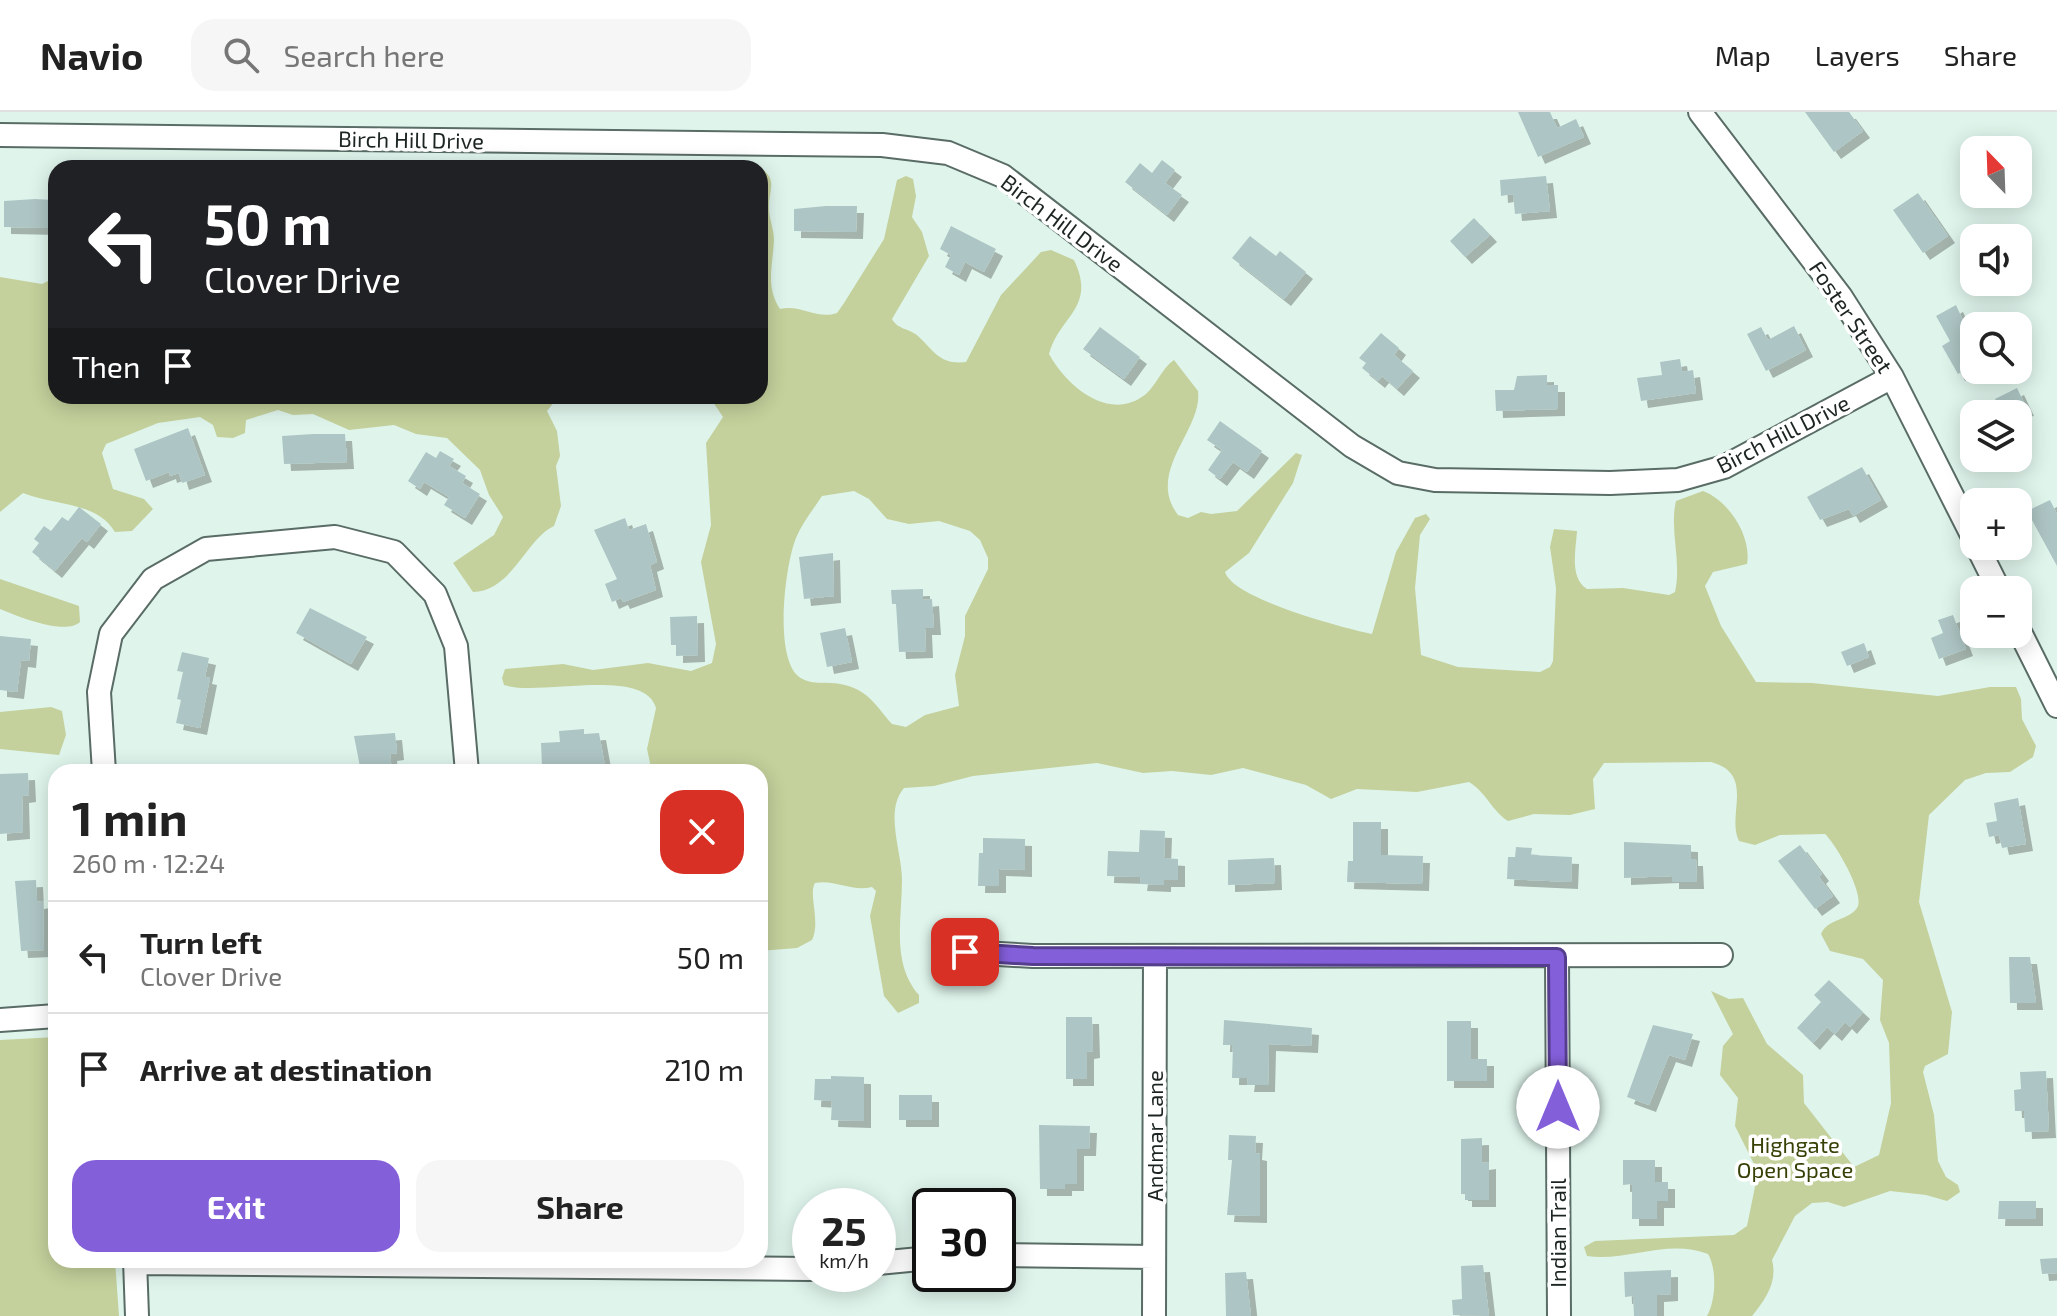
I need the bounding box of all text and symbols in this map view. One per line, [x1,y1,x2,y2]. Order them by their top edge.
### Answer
search box [191,19,751,91]
text: Navio [40,32,143,78]
icon: search [219,33,263,77]
text: Search here [283,37,445,73]
text: Map [1715,38,1771,72]
text: Layers [1815,38,1900,72]
text: Share [1944,38,2017,72]
street label: Birch Hill Drive [338,125,484,153]
north arrow [1960,136,2032,208]
map controls [1960,136,2032,648]
street label: Birch Hill Drive [997,168,1129,276]
text: 50 m [204,189,332,256]
icon: left [72,192,176,296]
button: sound [1960,224,2032,296]
street label: Foster Street [1805,255,1899,378]
text: Clover Drive [204,257,401,300]
button: search [1960,312,2032,384]
icon: arrive [156,344,200,388]
text: Then [72,348,140,384]
street label: Birch Hill Drive [1712,388,1853,478]
button: layers [1960,400,2032,472]
button: + [1960,488,2032,560]
button: − [1960,576,2032,648]
text: 1 min [72,788,188,846]
button: close [660,790,744,874]
text: 260 m · 12:24 [72,847,225,878]
pin [931,918,999,986]
text: Turn left [140,924,262,960]
icon: arrive [943,930,987,974]
icon: left [72,935,116,979]
text: 50 m [677,939,744,975]
text: Clover Drive [140,960,282,991]
icon: arrive [72,1047,116,1091]
text: Arrive at destination [140,1051,432,1087]
text: 210 m [664,1051,744,1087]
position arrow [1516,1065,1600,1149]
street label: Andmar Lane [1141,1070,1167,1202]
park label: Highgate Open Space [1737,1131,1853,1182]
button: Exit [72,1160,400,1252]
button: Share [416,1160,744,1252]
street label: Indian Trail [1544,1178,1570,1288]
speed limit sign: 30 [912,1188,1016,1292]
text: 25 [821,1206,867,1254]
text: km/h [819,1248,869,1272]

